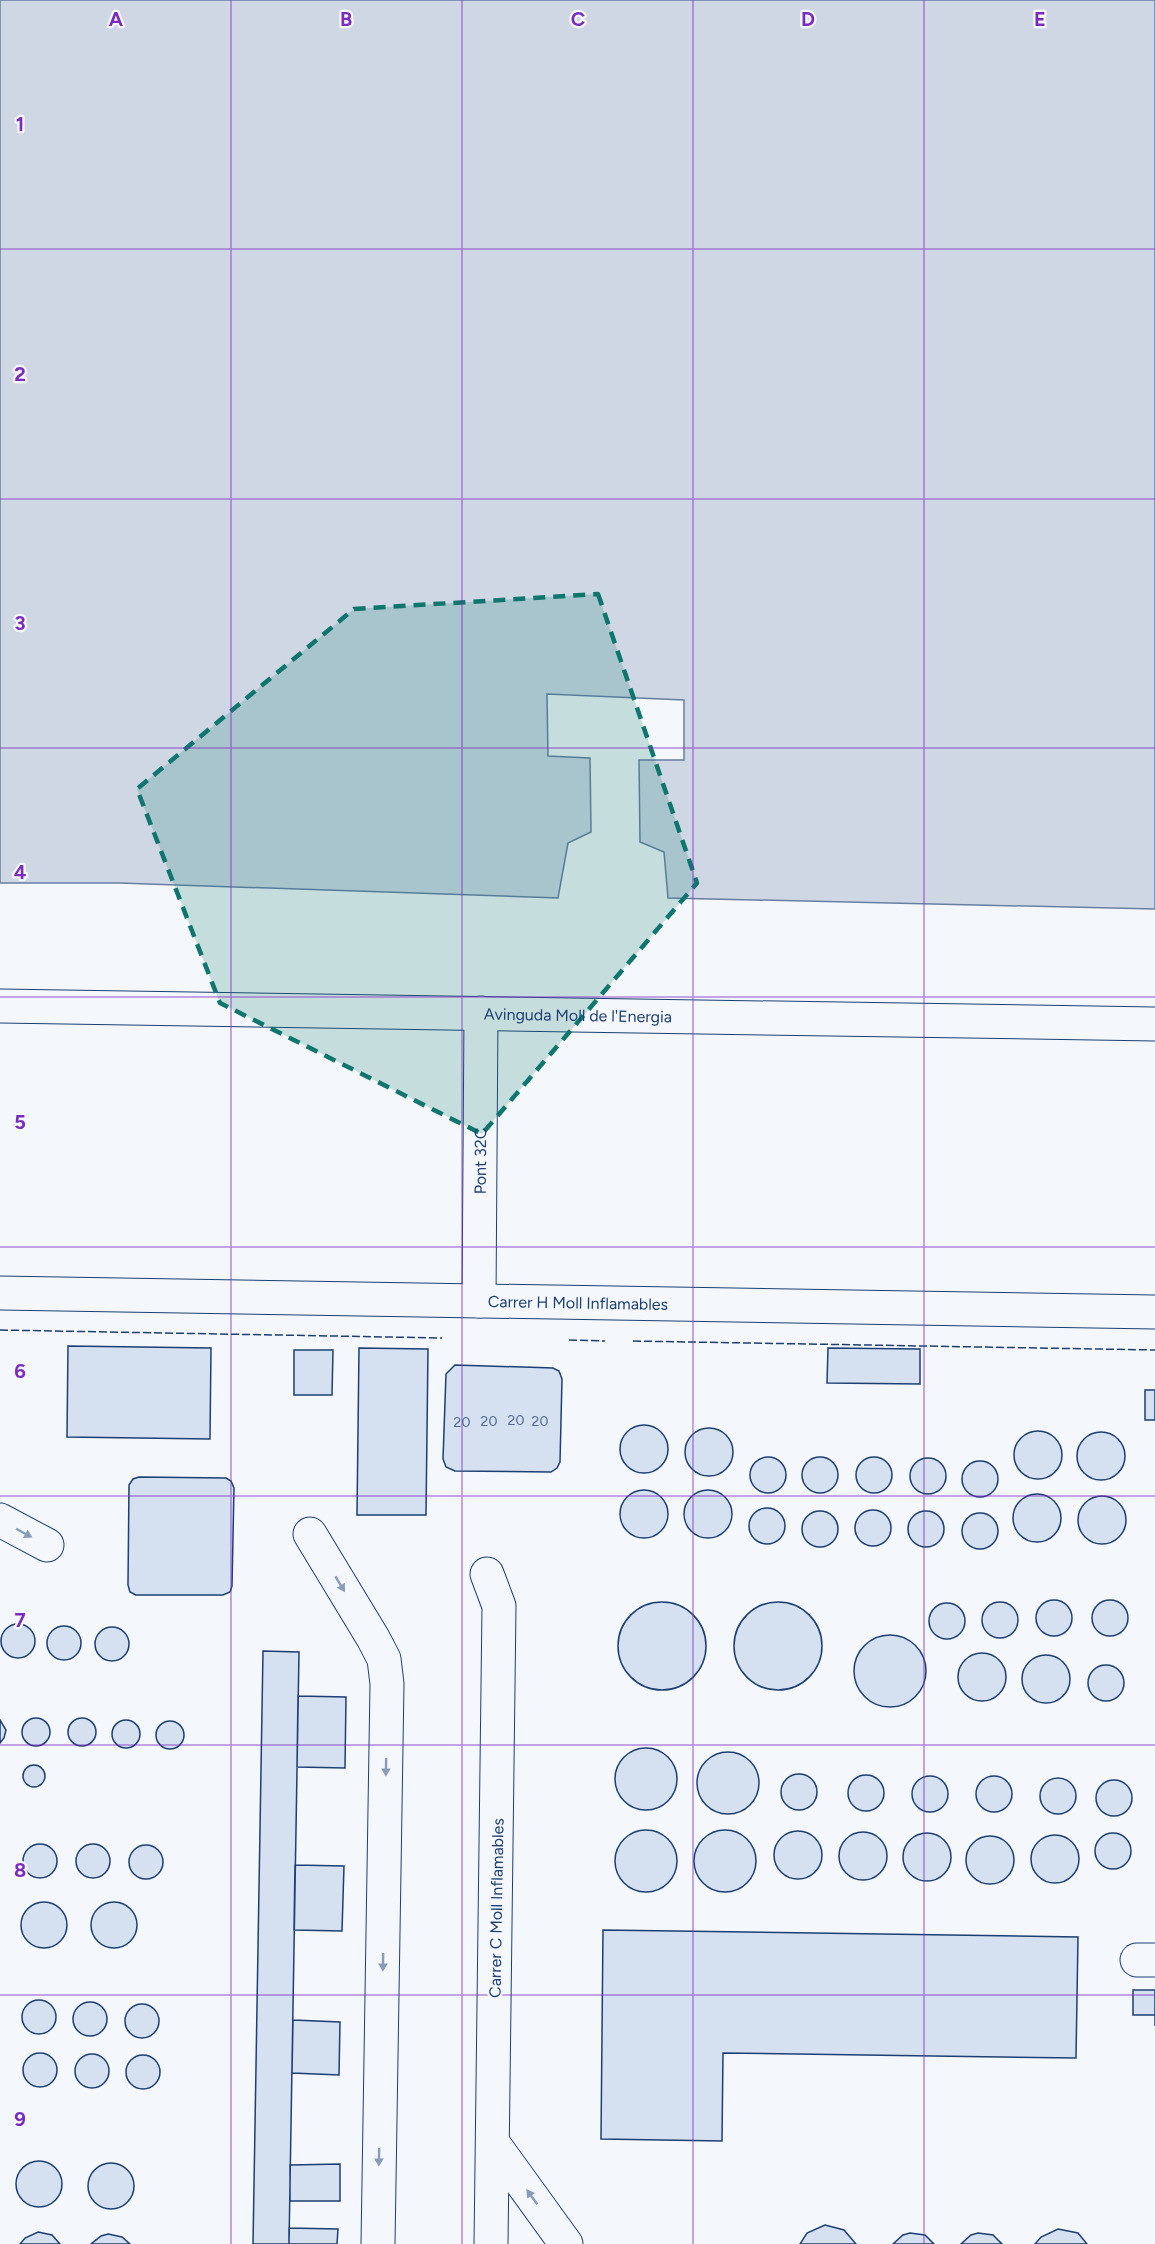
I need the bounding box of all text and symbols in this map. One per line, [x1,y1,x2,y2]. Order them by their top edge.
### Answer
text: A [109,7,124,31]
text: B [340,7,352,31]
text: C [571,7,585,31]
text: D [801,7,815,31]
text: E [1034,7,1046,31]
text: 1 [16,112,24,136]
text: 2 [14,362,26,386]
text: 3 [14,611,26,635]
text: 4 [14,860,27,884]
street label: Avinguda Moll de l'Energia [484,1005,672,1026]
text: 5 [14,1110,26,1134]
street label: Pont 32C [471,1128,490,1194]
street label: Carrer H Moll Inflamables [488,1292,668,1314]
text: 6 [14,1359,26,1383]
house number: 20 [508,1412,524,1429]
house number: 20 [481,1413,497,1430]
house number: 20 [532,1413,548,1430]
house number: 20 [454,1414,470,1431]
one-way arrow [15,1528,32,1538]
one-way arrow [335,1576,346,1592]
text: 7 [14,1608,26,1632]
one-way arrow [381,1757,391,1776]
street label: Carrer C Moll Inflamables [485,1818,508,1998]
text: 8 [14,1858,26,1882]
one-way arrow [378,1952,387,1971]
text: 9 [14,2107,26,2131]
one-way arrow [374,2147,384,2166]
one-way arrow [526,2189,538,2205]

